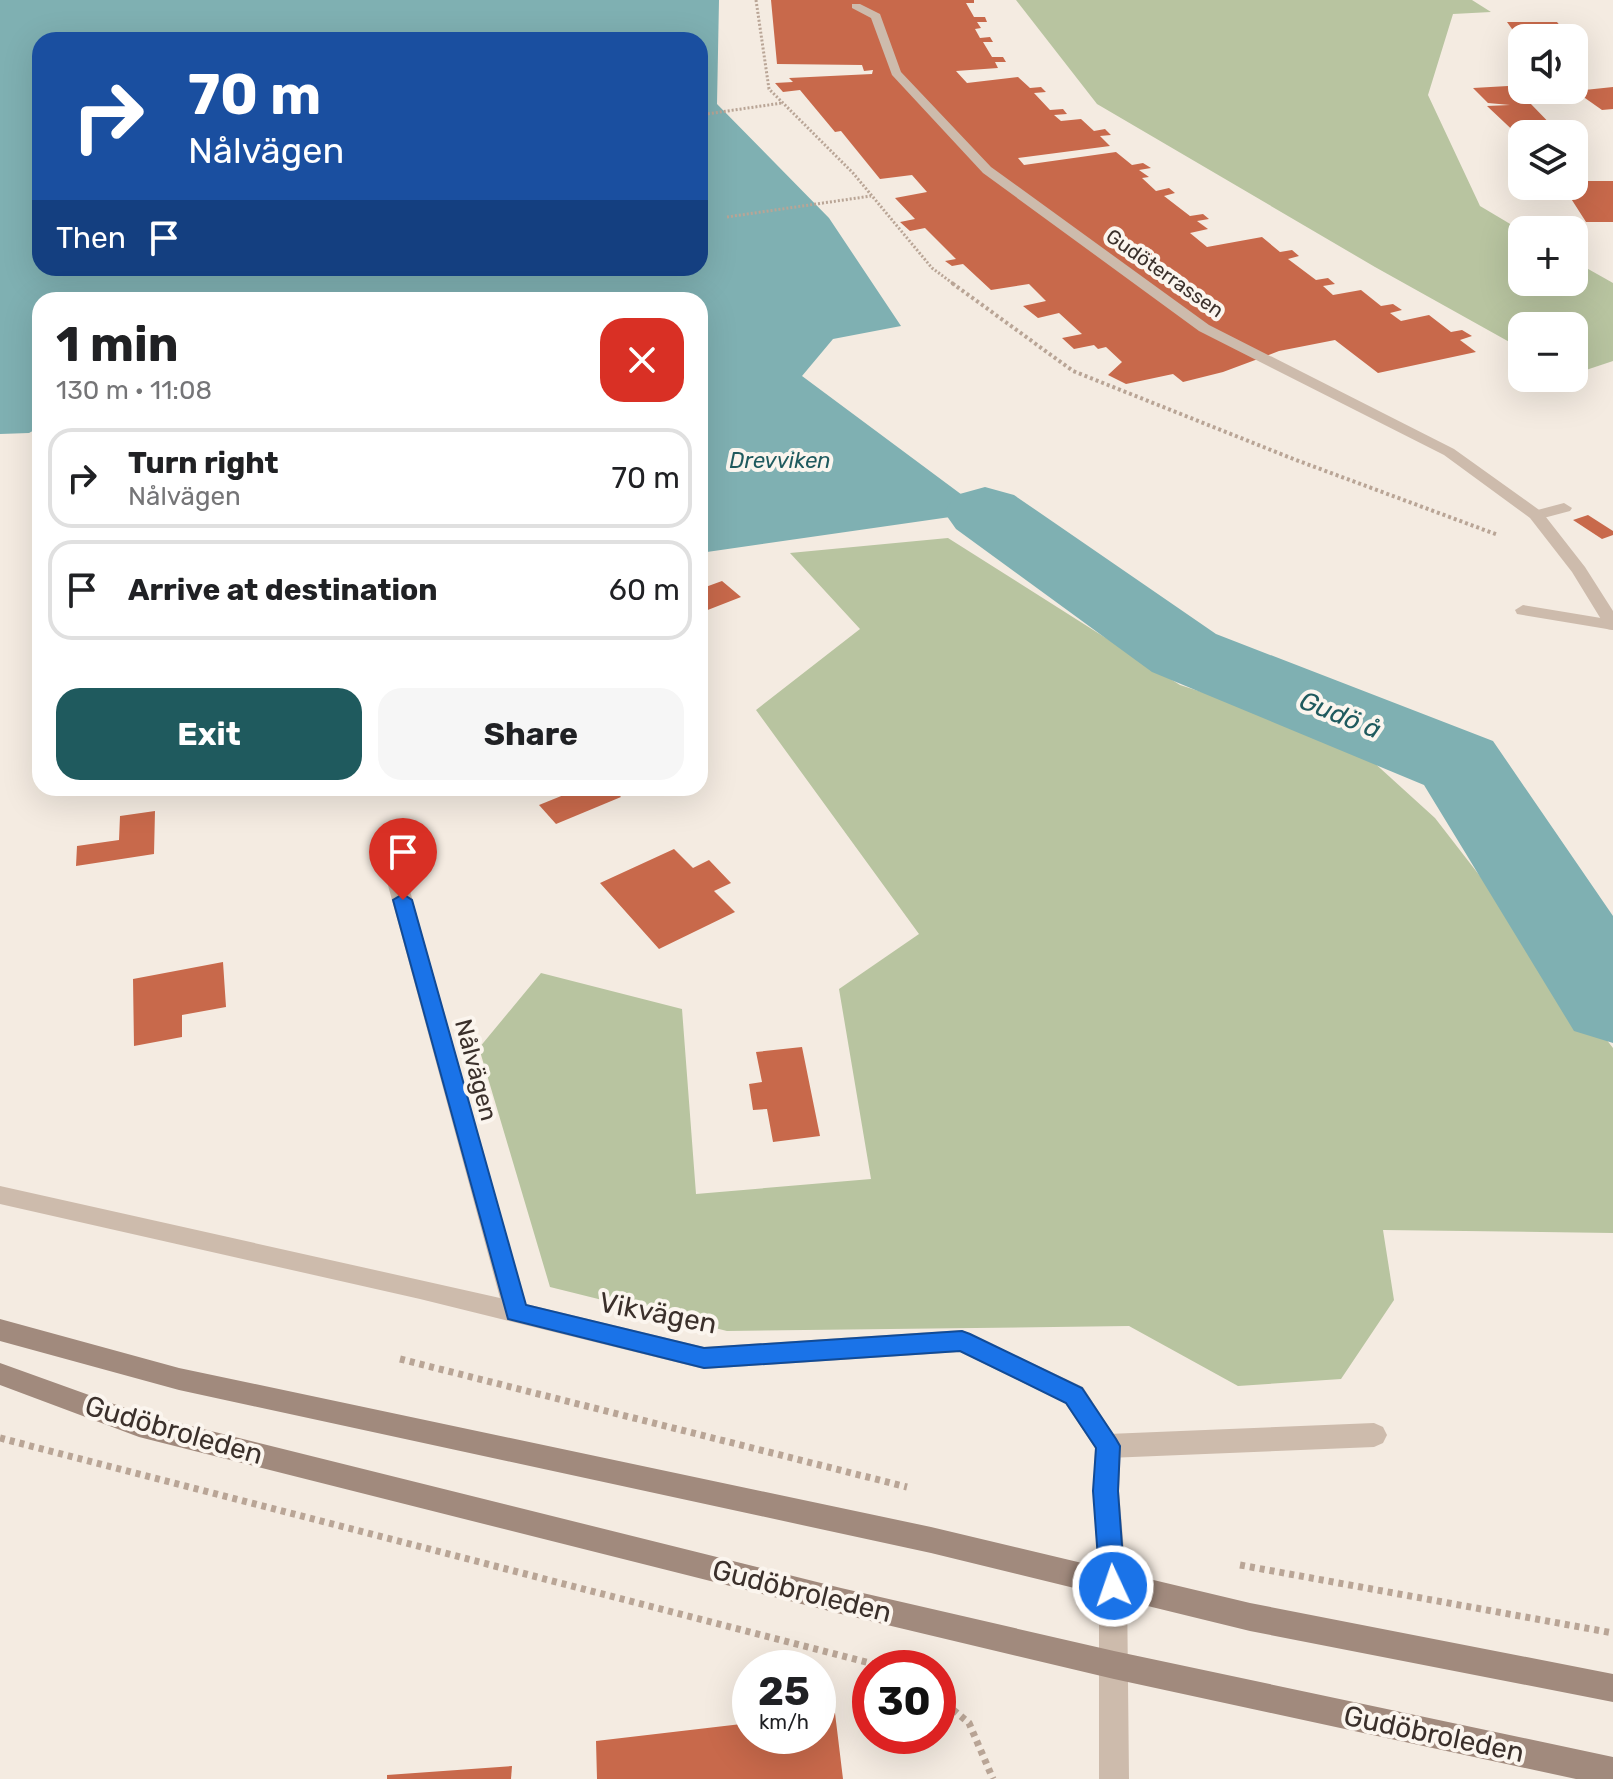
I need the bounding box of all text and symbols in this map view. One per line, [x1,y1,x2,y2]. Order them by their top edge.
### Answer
map controls [1508,24,1588,392]
button: sound [1508,24,1588,104]
text: 70 m [188,62,321,128]
icon: right [56,64,160,168]
button: layers [1508,120,1588,200]
text: Nålvägen [188,129,344,172]
icon: arrive [142,216,186,260]
button: + [1508,216,1588,296]
text: Then [56,220,126,256]
street label: Gudöterrassen [1102,224,1228,322]
button: − [1508,312,1588,392]
text: 1 min [56,316,179,373]
button: close [600,318,684,402]
text: 130 m · 11:08 [56,375,212,406]
text: Turn right [128,445,279,481]
water label: Drevviken [729,447,831,474]
icon: right [60,456,104,500]
text: 70 m [612,460,680,496]
text: Nålvägen [128,481,241,512]
icon: arrive [60,568,104,612]
text: Arrive at destination [128,572,438,608]
text: 60 m [609,572,680,608]
water label: Gudö å [1295,685,1385,745]
button: Exit [56,688,362,780]
button: Share [378,688,684,780]
pin [369,818,437,900]
icon: arrive [381,830,425,874]
street label: Nålvägen [449,1016,503,1124]
street label: Vikvägen [596,1285,720,1341]
street label: Gudöbroleden [81,1389,267,1471]
position arrow [1071,1544,1155,1628]
street label: Gudöbroleden [709,1553,895,1629]
speed limit sign: 30 [852,1650,956,1754]
text: 25 [758,1668,810,1715]
street label: Gudöbroleden [1341,1699,1527,1769]
text: km/h [759,1710,809,1734]

